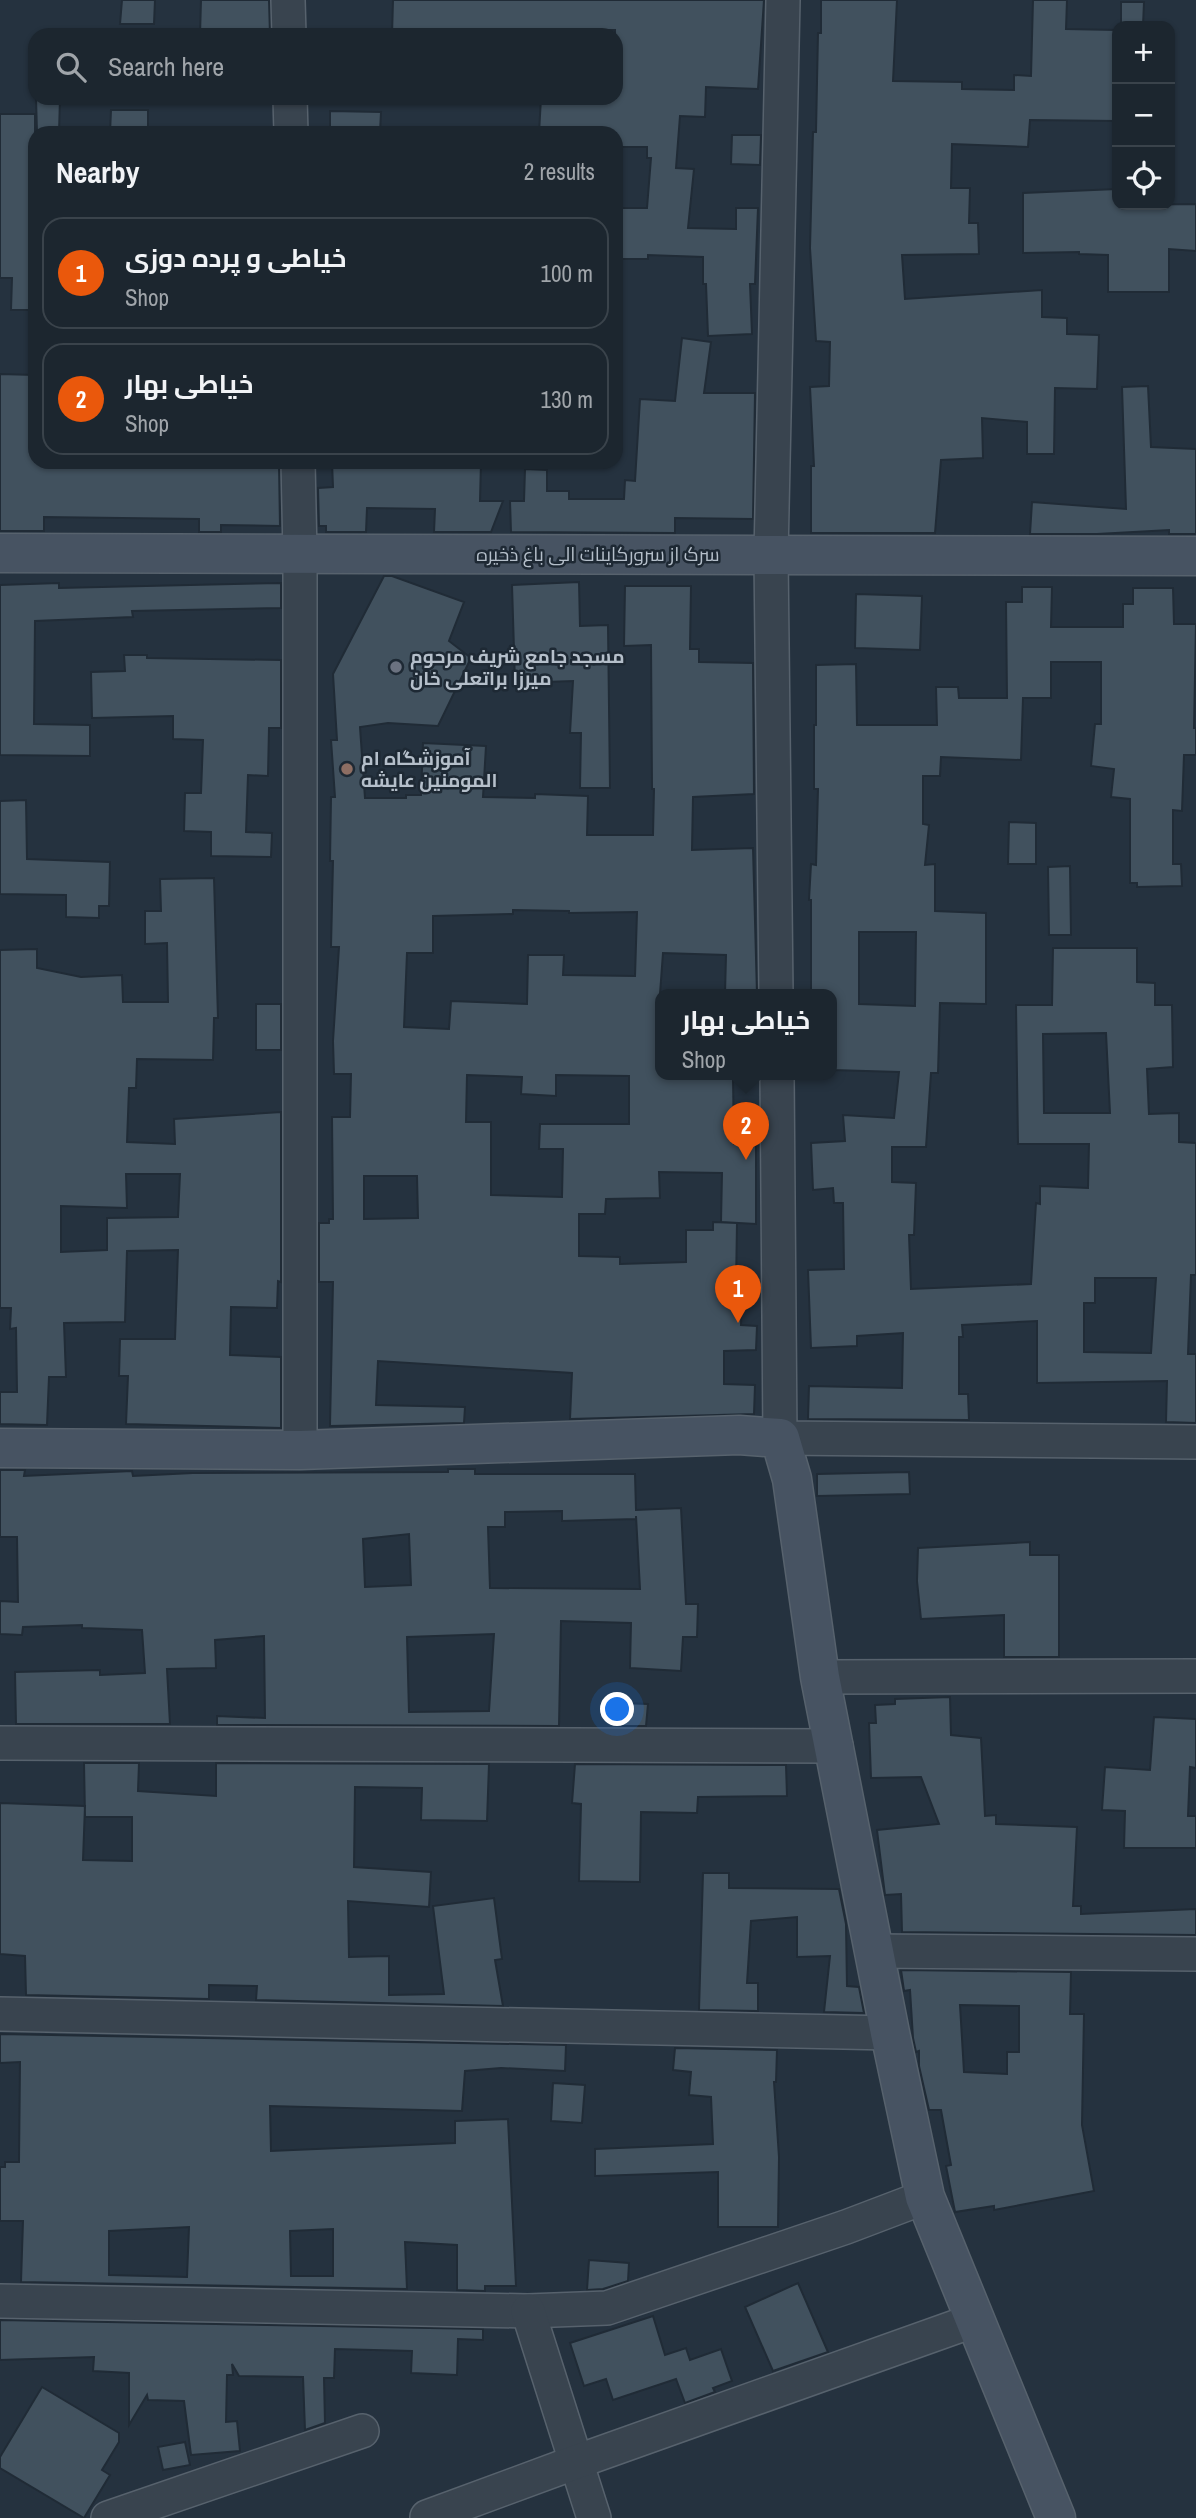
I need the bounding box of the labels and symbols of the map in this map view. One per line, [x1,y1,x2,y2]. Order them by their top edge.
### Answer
street label: سرک از سرورکاینات الی باغ ذخیره [476,541,720,568]
place label: مسجد جامع شریف مرحوم میرزا براتعلی خان [410,643,624,691]
marker: مسجد جامع شریف مرحوم میرزا براتعلی خان [388,659,404,675]
place label: آموزشگاه ام المومنین عایشه [361,745,497,793]
marker: آموزشگاه ام المومنین عایشه [339,761,355,777]
pin: 2 [723,1102,769,1160]
pin: 1 [715,1265,761,1323]
your location [600,1692,634,1726]

